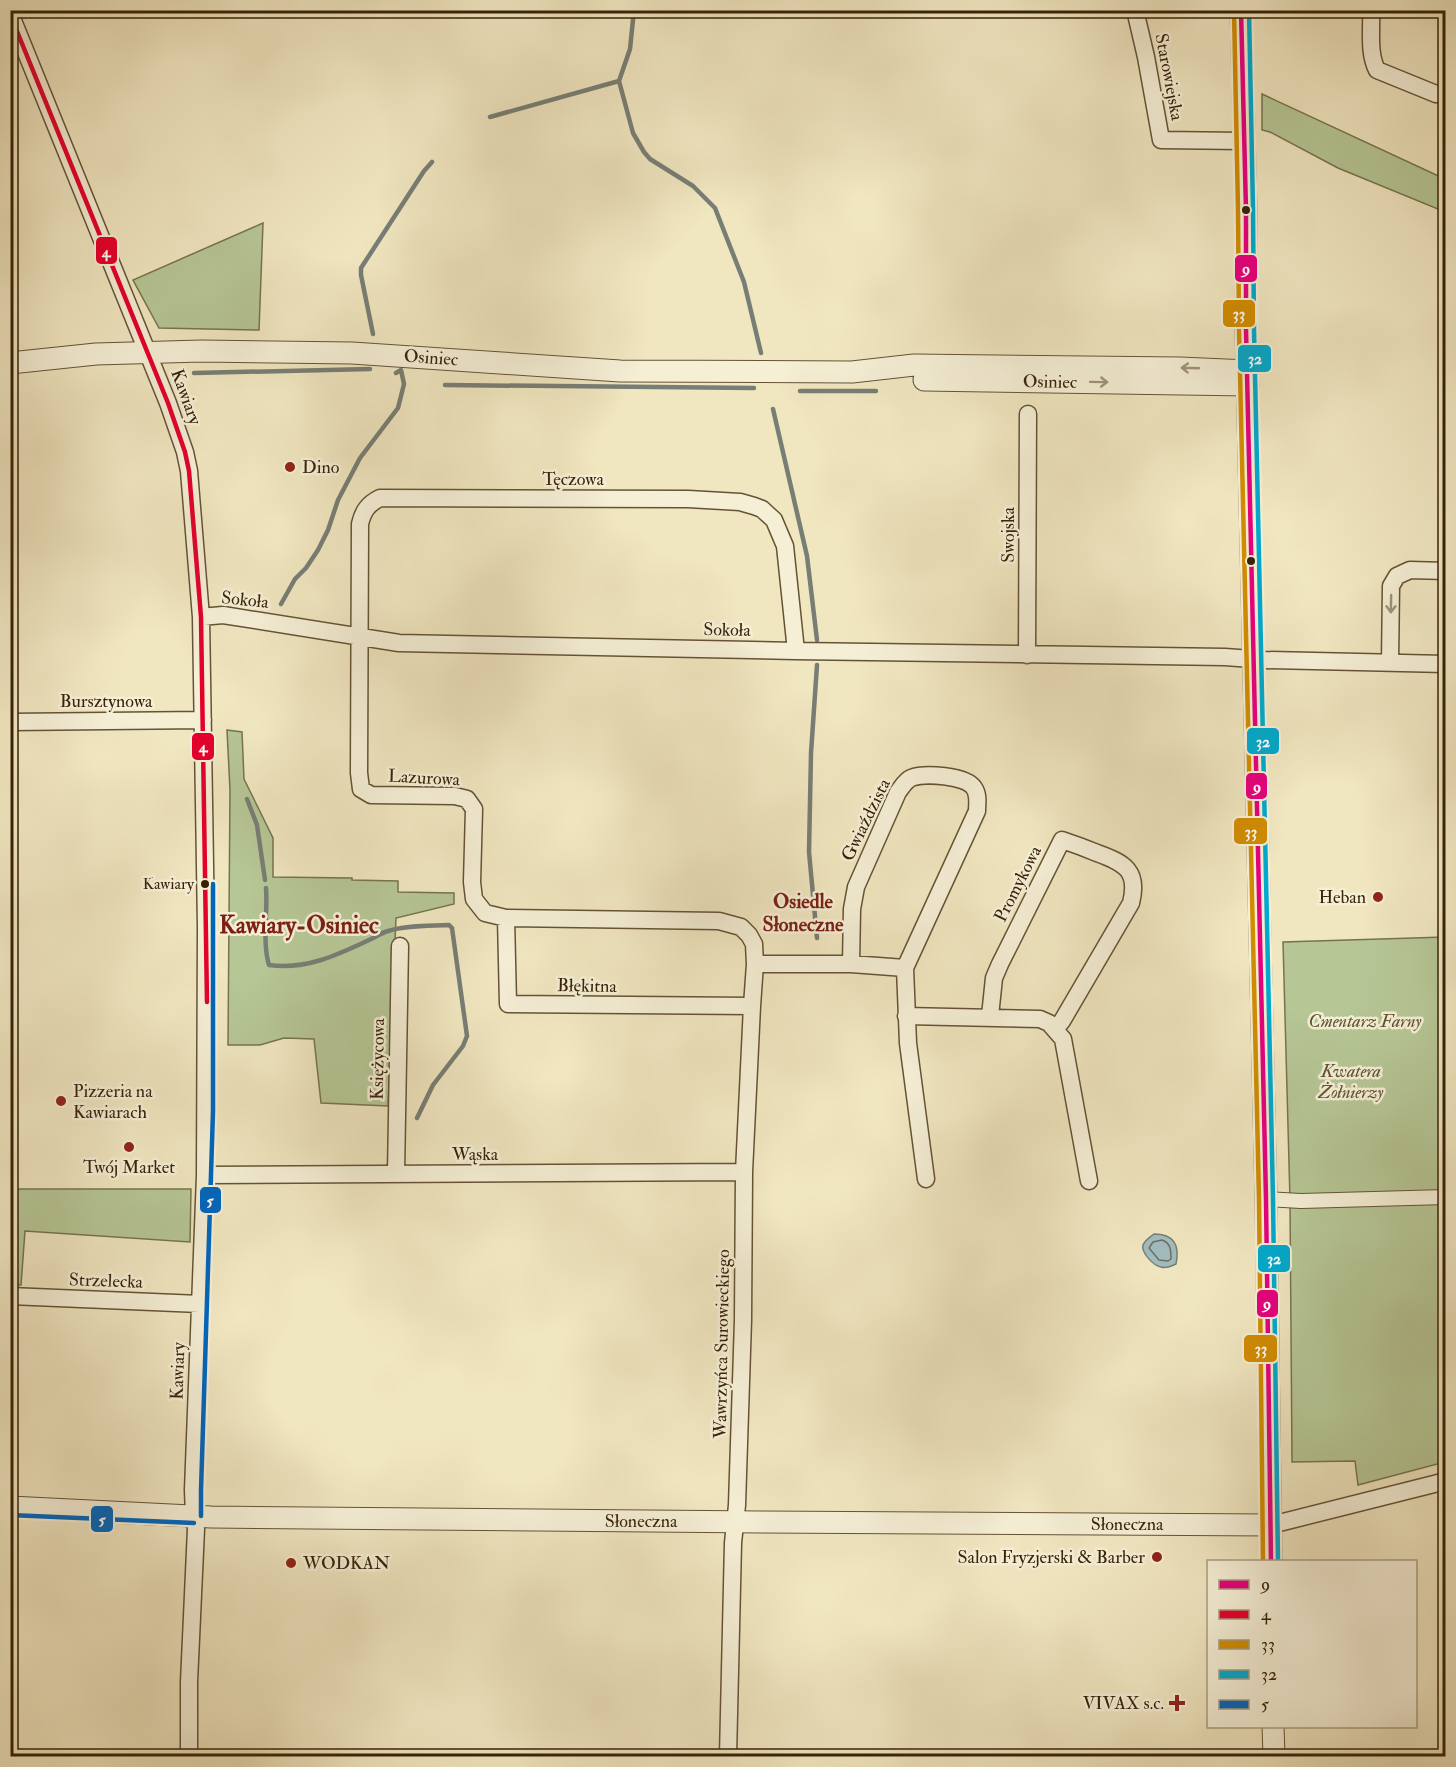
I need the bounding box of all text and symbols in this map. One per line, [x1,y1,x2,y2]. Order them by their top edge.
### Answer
street label: Starowiejska [1149,32,1189,123]
unlabelled marker [1240,204,1252,216]
line badge: 4 [95,236,118,265]
text: 4 [101,242,112,262]
line badge: 9 [1234,254,1258,283]
text: 9 [1240,259,1250,279]
line badge: 33 [1222,299,1256,328]
text: 33 [1233,304,1245,324]
line badge: 32 [1237,344,1272,373]
street label: Osiniec [403,345,459,371]
text: 32 [1248,349,1262,369]
one-way arrow [1180,363,1200,374]
street label: Kawiary [165,366,207,429]
street label: Osiniec [1023,370,1077,394]
one-way arrow [1089,376,1109,388]
place label: Dino [302,456,340,479]
marker: Dino [283,460,297,474]
street label: Tęczowa [542,468,604,491]
street label: Swojska [997,507,1020,563]
unlabelled marker [1245,555,1257,567]
street label: Sokoła [220,586,270,614]
one-way arrow [1385,593,1397,613]
street label: Sokoła [703,618,752,642]
street label: Bursztynowa [60,690,153,713]
line badge: 32 [1246,727,1280,755]
line badge: 4 [191,732,215,761]
text: 32 [1256,732,1270,752]
text: 4 [198,737,209,757]
street label: Lazurowa [387,765,461,791]
line badge: 9 [1245,772,1268,800]
street label: Gwiaździsta [836,774,896,865]
text: 9 [1251,777,1261,797]
line badge: 33 [1233,817,1268,845]
text: 33 [1245,822,1257,842]
street label: Promykowa [989,841,1047,926]
place label: Kawiary [143,874,195,894]
marker: Kawiary [199,878,211,890]
place label: Heban [1318,886,1366,909]
district label: Osiedle Słoneczne [763,889,844,937]
marker: Heban [1371,890,1385,904]
district label: Kawiary-Osiniec [219,910,379,941]
street label: Błękitna [557,974,618,998]
park label: Cmentarz Farny [1309,1010,1422,1033]
street label: Księżycowa [366,1017,390,1100]
park label: Kwatera Żołnierzy [1318,1060,1384,1104]
place label: Pizzeria na Kawiarach [73,1080,153,1124]
marker: Pizzeria na Kawiarach [54,1094,68,1108]
marker: Twój Market [122,1140,136,1154]
street label: Wąska [451,1143,499,1166]
place label: Twój Market [83,1156,175,1179]
line badge: 5 [199,1186,222,1214]
text: 5 [206,1191,214,1211]
line badge: 32 [1257,1244,1291,1273]
street label: Wawrzyńca Surowieckiego [709,1249,735,1440]
text: 32 [1267,1249,1281,1269]
street label: Strzelecka [69,1268,144,1294]
line badge: 9 [1256,1289,1279,1318]
text: 9 [1261,1294,1271,1314]
line badge: 33 [1243,1334,1278,1363]
text: 33 [1255,1339,1267,1359]
street label: Kawiary [166,1341,191,1400]
line badge: 5 [90,1505,114,1533]
text: 5 [98,1510,106,1530]
street label: Słoneczna [605,1510,678,1533]
street label: Słoneczna [1091,1513,1164,1536]
place label: Salon Fryzjerski & Barber [958,1546,1145,1569]
marker: Salon Fryzjerski & Barber [1150,1550,1164,1564]
place label: WODKAN [302,1552,390,1575]
marker: WODKAN [284,1556,298,1570]
legend [1207,1560,1417,1728]
text: 9 [1259,1573,1270,1596]
text: 4 [1261,1603,1272,1626]
text: 33 [1261,1633,1275,1656]
text: 32 [1261,1663,1277,1686]
place label: VIVAX s.c. [1083,1692,1164,1715]
text: 5 [1261,1693,1269,1716]
marker: VIVAX s.c. [1168,1694,1186,1712]

